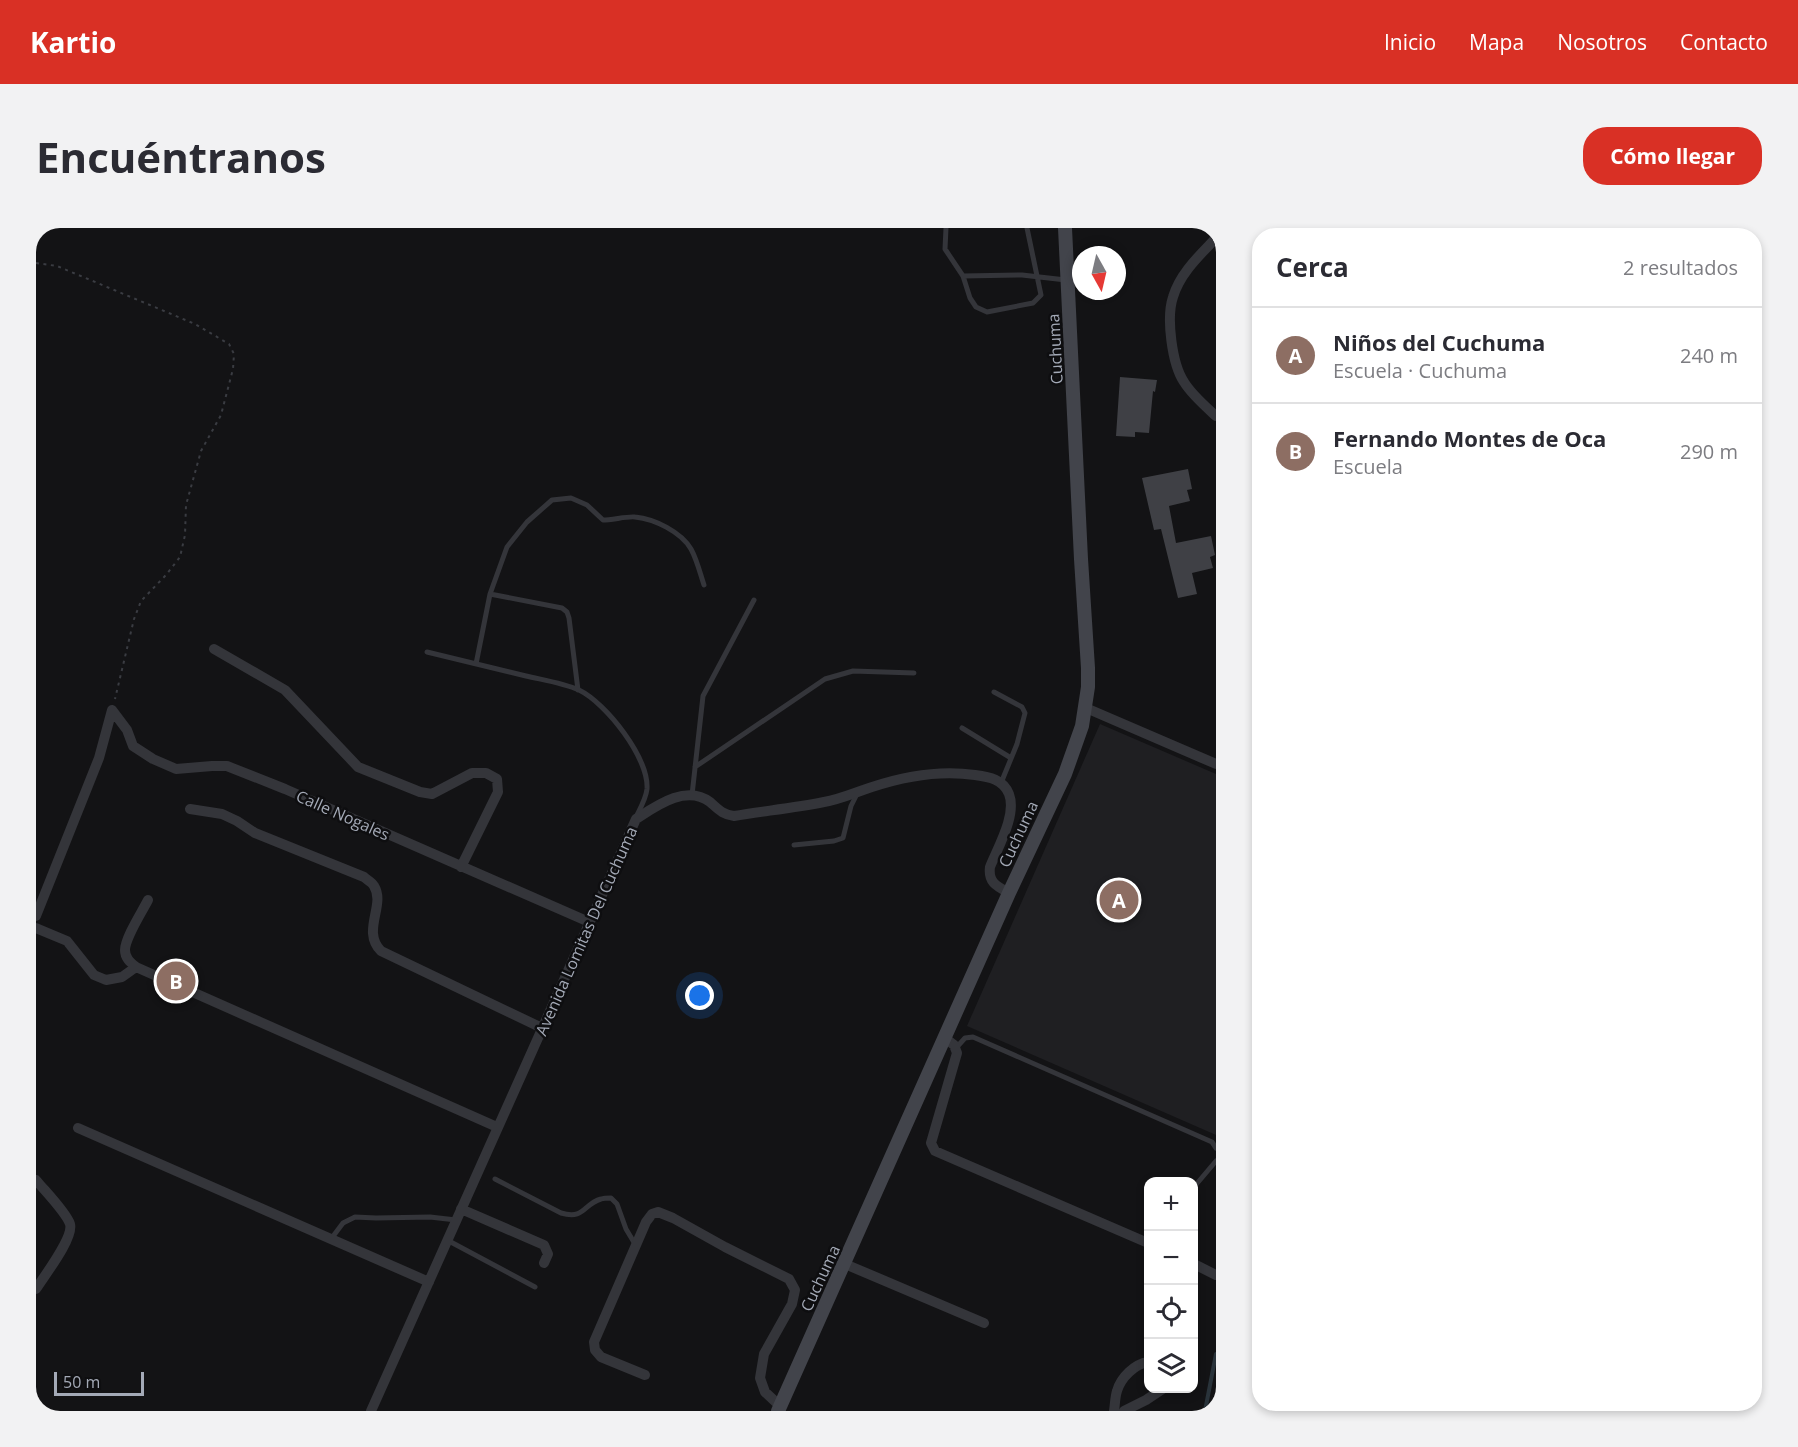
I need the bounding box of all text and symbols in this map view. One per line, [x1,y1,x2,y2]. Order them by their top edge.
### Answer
text: Kartio [30,23,116,61]
text: Inicio [1384,28,1436,56]
text: Mapa [1469,28,1524,56]
text: Nosotros [1557,28,1647,56]
text: Contacto [1680,28,1768,56]
button: Cómo llegar [1583,127,1762,185]
text: Encuéntranos [36,128,326,185]
north arrow [1072,246,1126,300]
text: Cerca [1276,249,1349,285]
text: 2 resultados [1623,254,1738,281]
street label: Cuchuma [1042,313,1068,385]
text: Niños del Cuchuma [1333,327,1545,357]
text: A [1289,342,1302,369]
text: 240 m [1680,342,1738,369]
text: Escuela · Cuchuma [1333,357,1507,384]
text: Fernando Montes de Oca [1333,423,1606,453]
text: B [1289,438,1302,465]
text: 290 m [1680,438,1738,465]
text: Escuela [1333,453,1403,480]
street label: Calle Nogales [293,785,393,845]
street label: Cuchuma [993,797,1043,871]
street label: Avenida Lomitas Del Cuchuma [530,823,642,1039]
pin: A [1100,878,1138,922]
pin: B [156,958,196,1004]
your location [685,981,714,1010]
map controls [1144,1177,1198,1393]
button: + [1144,1177,1198,1231]
button: − [1144,1231,1198,1285]
street label: Cuchuma [795,1241,845,1315]
button: locate [1144,1285,1198,1339]
button: layers [1144,1339,1198,1393]
scale bar [54,1369,144,1396]
text: 50 m [63,1371,100,1393]

